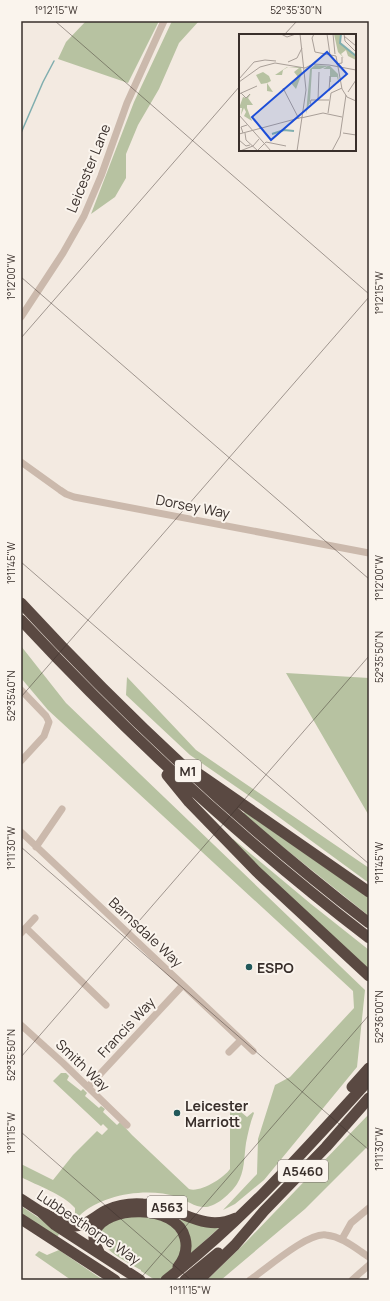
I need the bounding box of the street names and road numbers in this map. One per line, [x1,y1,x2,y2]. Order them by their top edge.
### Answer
street label: Leicester Lane [62,121,114,215]
street label: Dorsey Way [154,489,232,523]
road number: M1 [175,760,201,782]
street label: Barnsdale Way [105,893,188,972]
street label: Francis Way [93,992,159,1061]
street label: Smith Way [52,1035,114,1096]
road number: A5460 [278,1160,328,1182]
street label: Lubbesthorpe Way [33,1185,145,1269]
road number: A563 [147,1196,187,1218]

